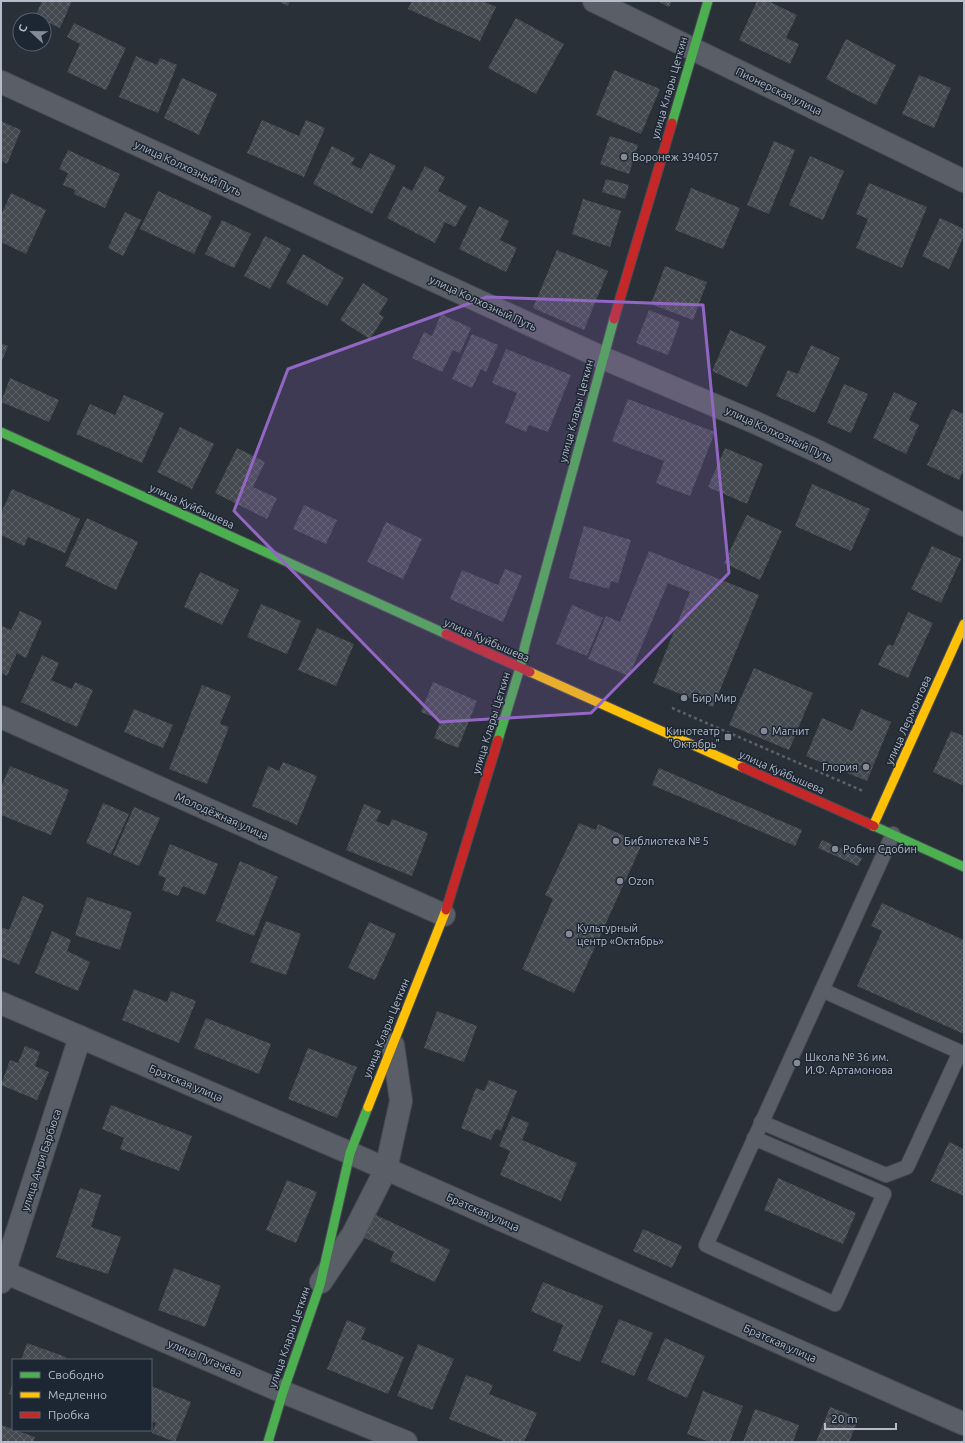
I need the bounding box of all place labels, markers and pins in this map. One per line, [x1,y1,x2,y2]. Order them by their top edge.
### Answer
place label: Воронеж 394057 [632,151,719,163]
marker: Воронеж 394057 [619,152,629,162]
place label: Бир Мир [692,692,737,704]
marker: Бир Мир [679,693,689,703]
place label: Кинотеатр "Октябрь" [666,725,720,750]
place label: Магнит [772,725,810,737]
marker: Магнит [759,726,769,736]
marker: Кинотеатр "Октябрь" [723,732,733,742]
place label: Глория [822,761,858,773]
marker: Глория [861,762,871,772]
place label: Библиотека № 5 [624,835,709,847]
marker: Библиотека № 5 [611,836,621,846]
place label: Робин Сдобин [843,843,917,855]
marker: Робин Сдобин [830,844,840,854]
place label: Ozon [628,875,654,887]
marker: Ozon [615,876,625,886]
place label: Культурный центр «Октябрь» [577,922,664,947]
marker: Культурный центр «Октябрь» [564,929,574,939]
place label: Школа № 36 им. И.Ф. Артамонова [805,1051,893,1076]
marker: Школа № 36 им. И.Ф. Артамонова [792,1058,802,1068]

